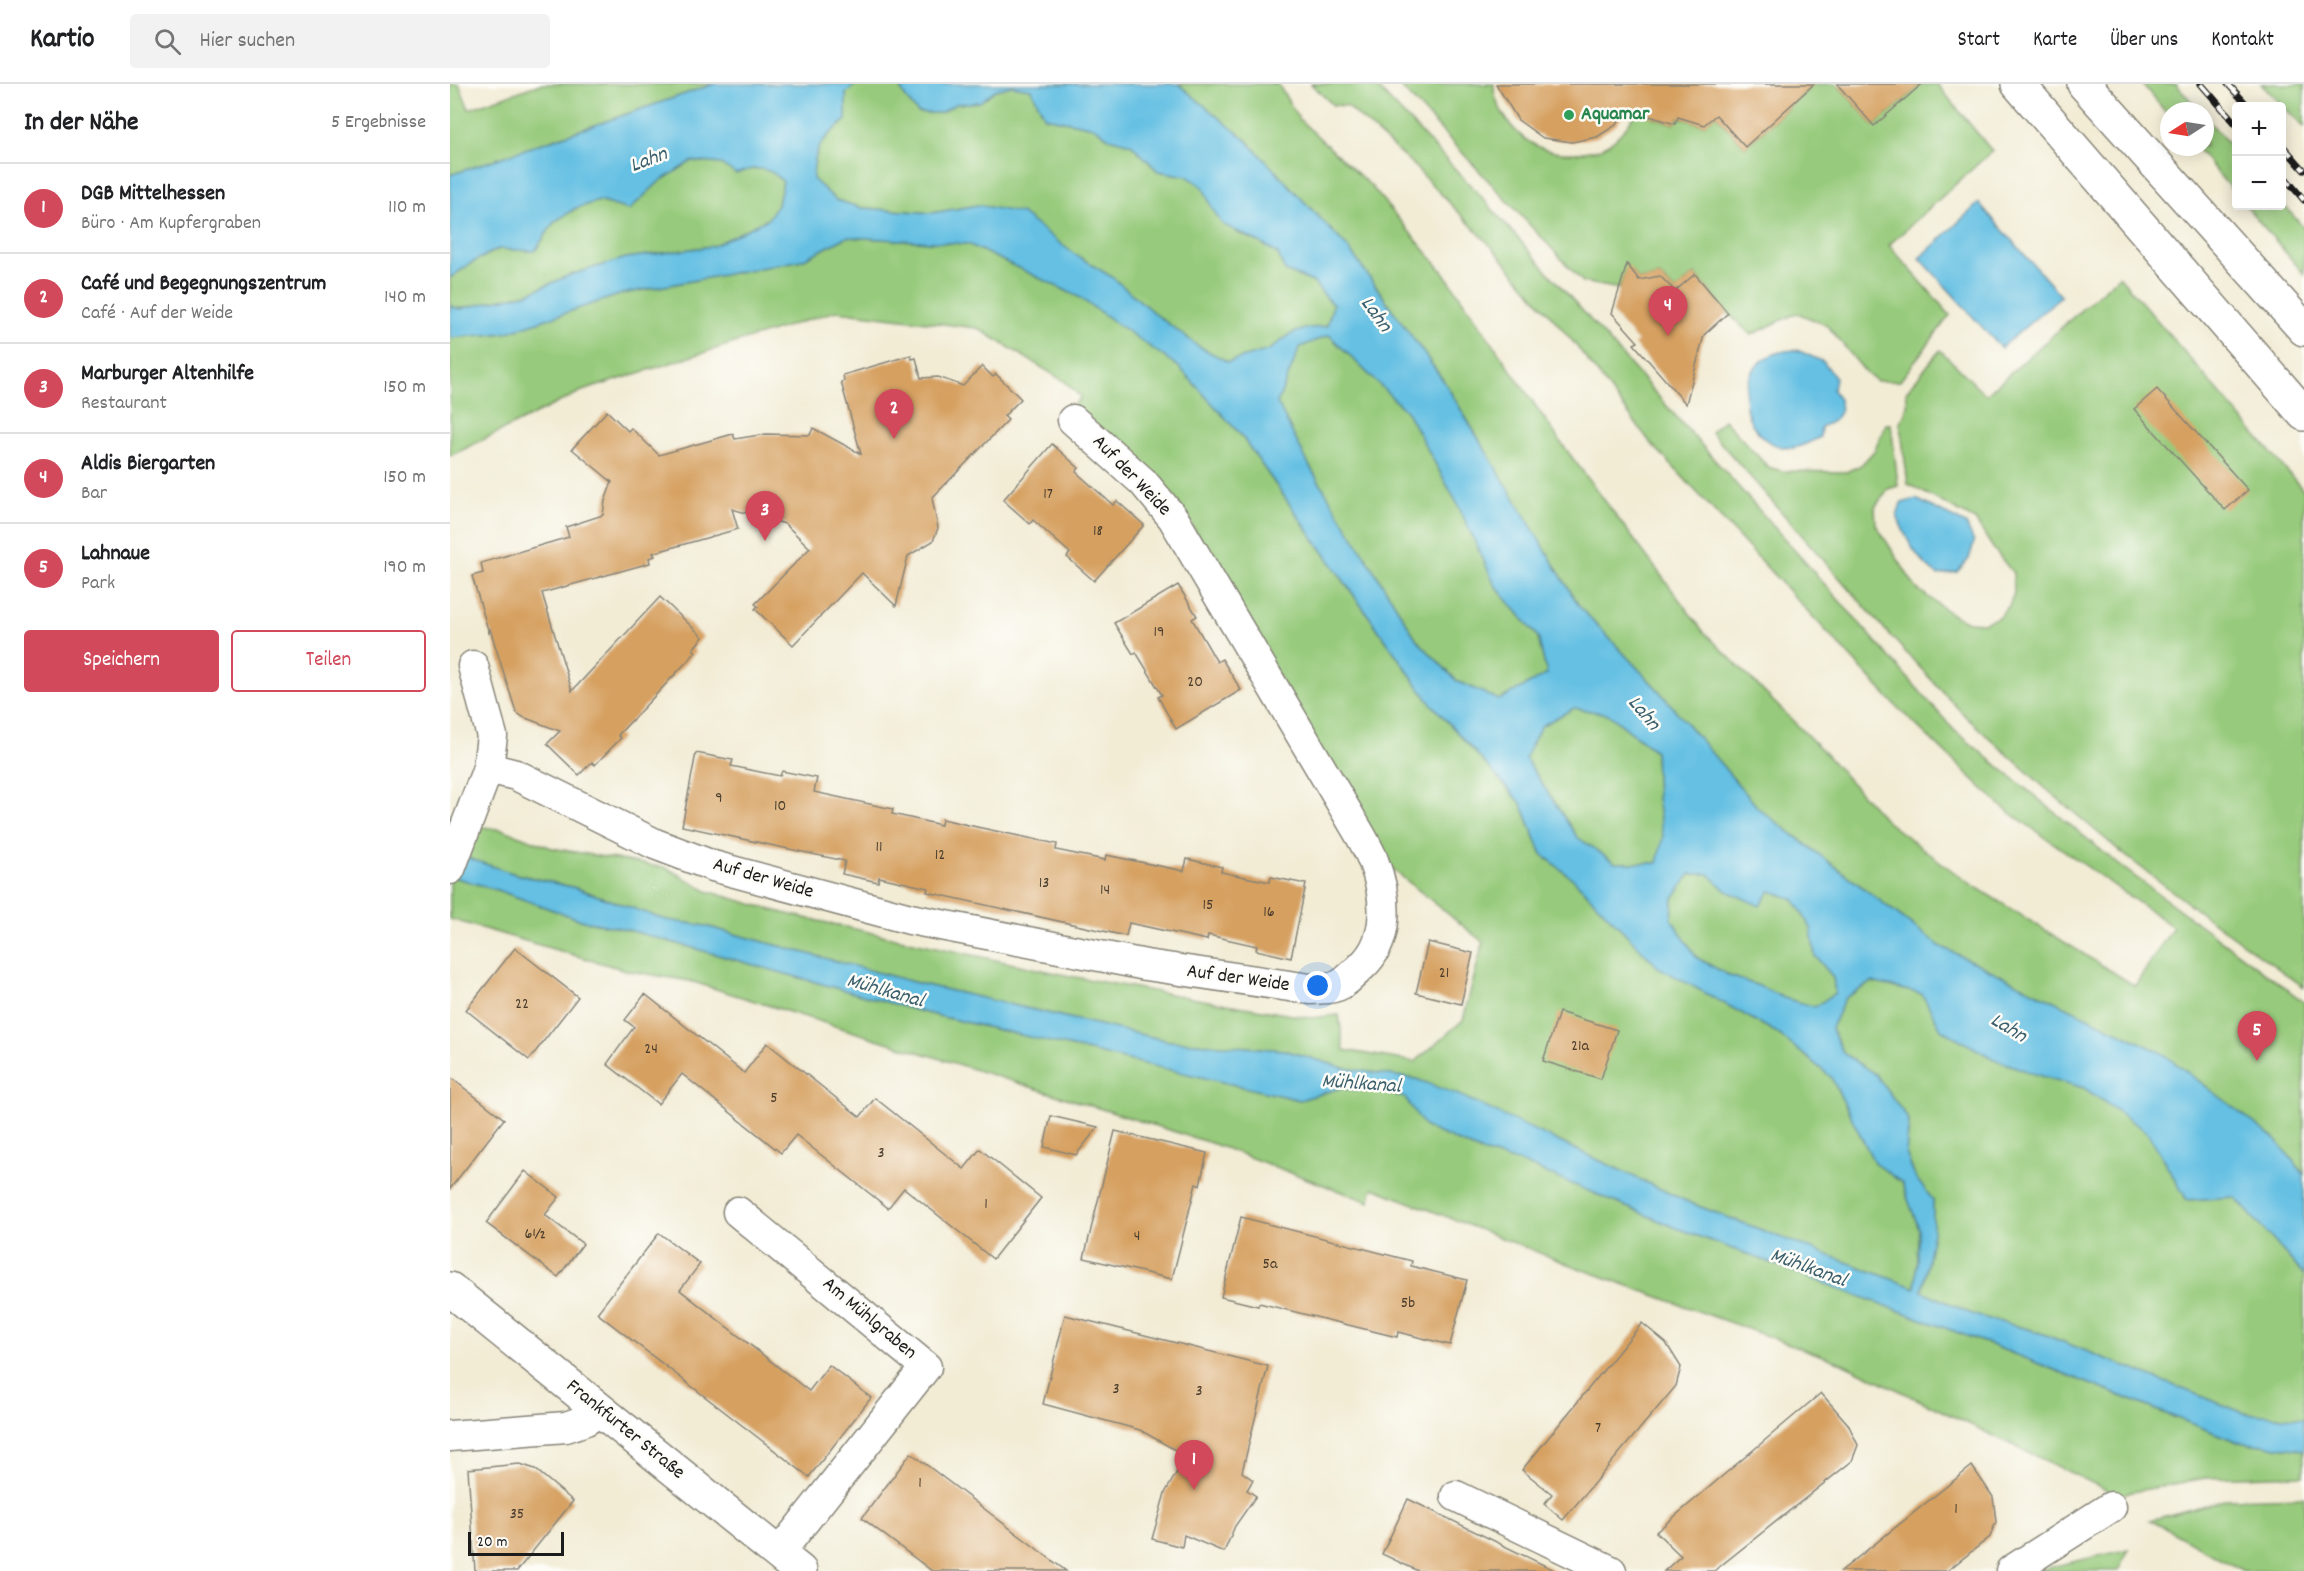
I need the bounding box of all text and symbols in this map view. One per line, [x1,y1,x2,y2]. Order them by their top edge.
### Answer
search box [130,14,550,68]
text: Kartio [30,21,94,61]
icon: search [151,25,184,58]
text: Hier suchen [199,26,295,57]
text: Start [1958,26,2000,56]
text: Karte [2033,26,2077,56]
text: Über uns [2110,26,2178,56]
text: Kontakt [2211,26,2274,56]
place label: Aquamar [1581,101,1650,129]
north arrow [2160,102,2214,156]
map controls [2232,102,2286,210]
button: + [2232,102,2286,156]
text: In der Nähe [24,105,138,142]
marker: Aquamar [1562,108,1576,122]
text: 5 Ergebnisse [331,109,426,137]
water label: Lahn [626,140,673,182]
button: − [2232,156,2286,210]
text: DGB Mittelhessen [81,179,225,210]
text: 1 [41,194,46,222]
text: 110 m [388,194,426,222]
text: Büro · Am Kupfergraben [81,210,261,238]
text: Café und Begegnungszentrum [81,269,326,300]
text: 2 [39,284,48,312]
text: 140 m [384,284,426,312]
pin: 4 [1648,286,1688,336]
water label: Lahn [1352,291,1399,340]
text: Café · Auf der Weide [81,300,233,328]
text: Marburger Altenhilfe [81,359,254,390]
text: 3 [39,374,48,402]
text: 150 m [383,374,426,402]
text: Restaurant [81,390,167,418]
pin: 2 [874,390,914,439]
street label: Auf der Weide [1085,429,1177,523]
text: Aldis Biergarten [81,449,215,480]
text: 4 [39,464,48,492]
text: 150 m [383,464,426,492]
text: Bar [81,480,107,508]
house number: 17 [1043,483,1053,506]
pin: 3 [746,492,784,541]
house number: 18 [1093,520,1103,543]
text: Lahnaue [81,539,150,570]
text: 5 [39,554,48,582]
text: 190 m [383,554,426,582]
text: Park [81,570,115,598]
house number: 19 [1154,621,1164,644]
button: Speichern [24,630,219,692]
button: Teilen [231,630,426,692]
house number: 20 [1187,671,1203,694]
water label: Lahn [1619,690,1667,739]
house number: 9 [715,787,723,810]
house number: 10 [774,795,786,818]
house number: 11 [875,836,883,859]
house number: 12 [935,844,945,867]
street label: Auf der Weide [709,851,817,907]
house number: 13 [1039,872,1049,895]
house number: 14 [1100,879,1110,902]
house number: 15 [1203,894,1213,917]
house number: 16 [1263,901,1275,924]
street label: Auf der Weide [1185,958,1291,1000]
house number: 21 [1439,962,1449,985]
water label: Mühlkanal [843,967,929,1018]
your location [1303,971,1332,1000]
house number: 22 [515,993,529,1016]
water label: Lahn [1984,1006,2033,1052]
pin: 5 [2238,1012,2276,1061]
house number: 21a [1571,1035,1589,1058]
house number: 24 [644,1038,658,1061]
water label: Mühlkanal [1321,1067,1403,1103]
house number: 5 [770,1087,778,1110]
house number: 3 [877,1142,885,1165]
house number: 1 [984,1193,988,1216]
house number: 6½ [524,1223,546,1246]
house number: 4 [1134,1225,1140,1248]
water label: Mühlkanal [1766,1241,1852,1297]
house number: 5a [1263,1253,1278,1276]
street label: Am Mühlgraben [816,1271,922,1367]
house number: 5b [1401,1292,1415,1315]
street label: Frankfurter Straße [560,1373,691,1487]
house number: 3 [1112,1378,1120,1401]
house number: 3 [1195,1380,1203,1403]
house number: 7 [1595,1417,1601,1440]
pin: 1 [1174,1440,1214,1490]
house number: 1 [918,1472,922,1495]
house number: 1 [1954,1498,1958,1521]
house number: 35 [510,1503,524,1526]
scale bar [468,1529,564,1556]
text: 20 m [477,1531,507,1554]

